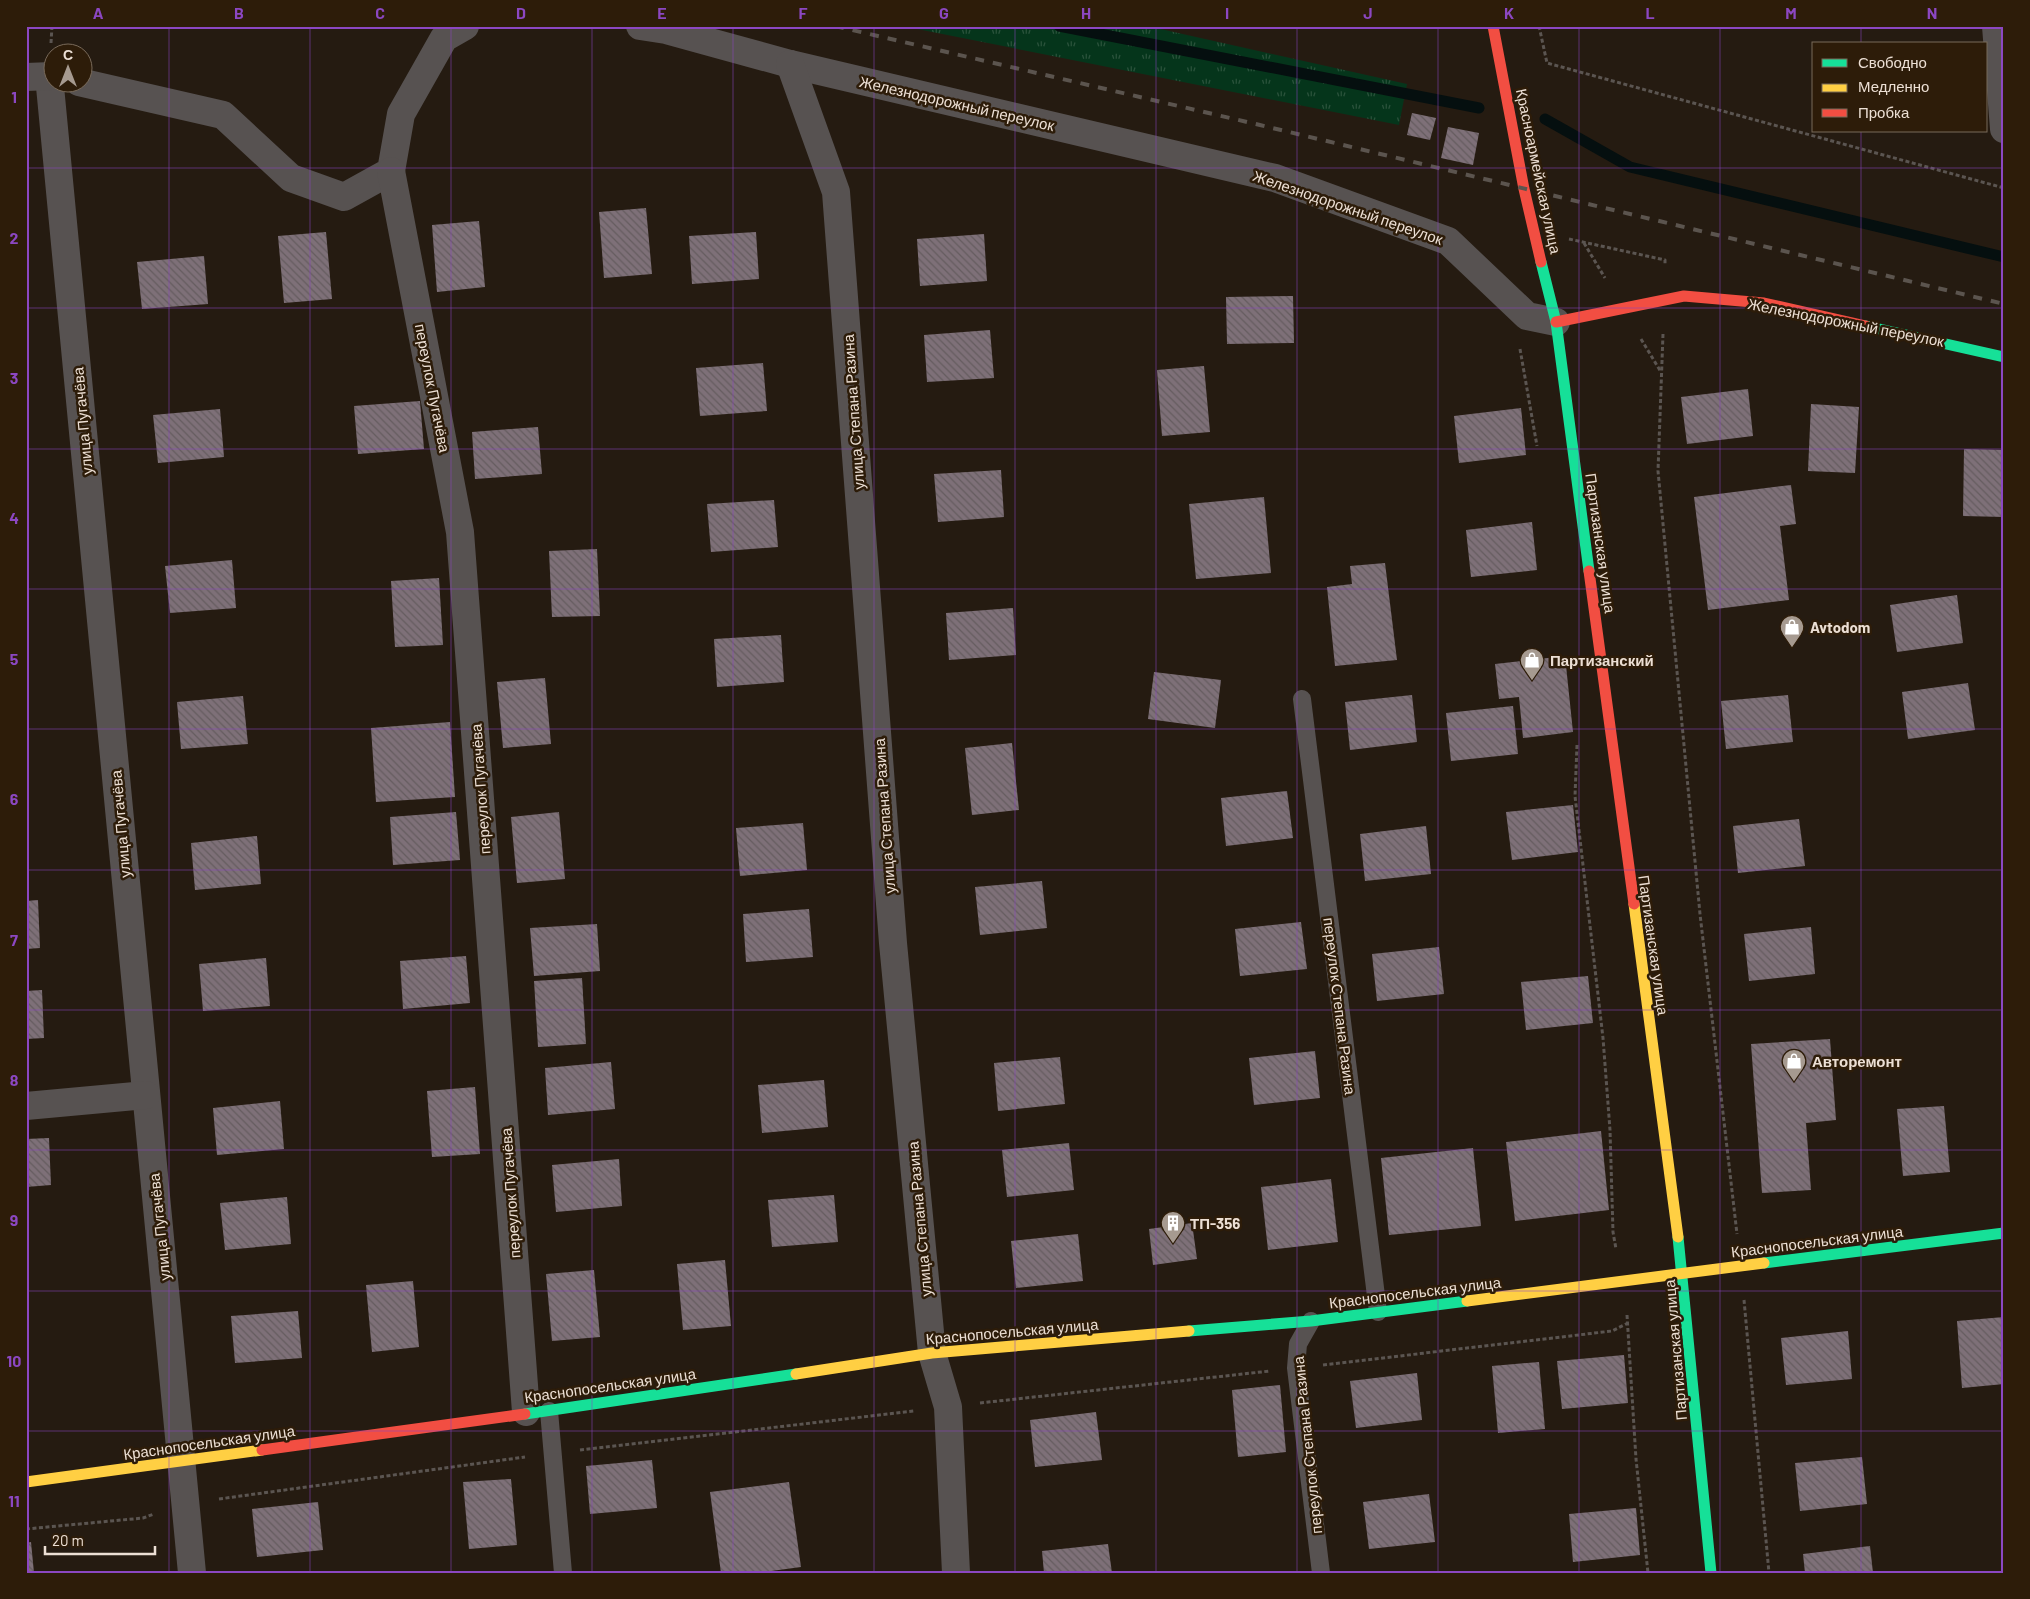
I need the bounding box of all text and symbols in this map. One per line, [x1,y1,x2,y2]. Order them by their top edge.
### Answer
text: A [93,3,104,22]
text: B [234,3,244,22]
text: C [375,3,385,22]
text: D [516,3,526,22]
text: E [657,3,667,22]
text: F [799,3,808,22]
text: G [939,3,949,22]
text: H [1081,3,1091,22]
text: I [1225,3,1229,22]
text: J [1363,3,1373,22]
text: K [1504,3,1514,22]
text: L [1645,3,1655,22]
text: M [1785,3,1797,22]
text: N [1927,3,1937,22]
north arrow [42,42,92,92]
legend [1812,42,1988,132]
text: С [63,46,73,63]
text: Свободно [1858,53,1927,71]
street label: Железнодорожный переулок [858,72,1057,134]
text: Медленно [1858,77,1929,95]
text: 1 [11,87,17,106]
street label: Красноармейская улица [1513,87,1565,256]
text: Пробка [1858,103,1910,121]
street label: Железнодорожный переулок [1251,166,1446,248]
text: 2 [10,228,19,247]
street label: Железнодорожный переулок [1746,294,1946,350]
street label: переулок Пугачёва [412,322,454,455]
street label: улица Степана Разина [839,333,867,490]
street label: улица Пугачёва [68,366,96,476]
text: 3 [10,368,18,387]
street label: Партизанская улица [1582,472,1620,615]
text: 4 [9,508,19,527]
shop icon: Avtodom [1779,614,1805,648]
place label: Avtodom [1810,618,1870,636]
shop icon: Партизанский [1519,647,1545,681]
text: 5 [10,649,19,668]
place label: Партизанский [1550,651,1654,669]
street label: переулок Пугачёва [466,723,494,855]
street label: улица Степана Разина [870,737,898,894]
street label: улица Пугачёва [106,769,134,879]
text: 6 [10,789,19,808]
street label: Партизанская улица [1635,874,1673,1017]
street label: переулок Степана Разина [1320,916,1360,1096]
text: 7 [10,930,18,949]
shop icon: Авторемонт [1781,1048,1807,1082]
place label: Авторемонт [1812,1052,1902,1070]
text: 8 [10,1070,19,1089]
street label: переулок Пугачёва [496,1127,524,1259]
street label: улица Степана Разина [903,1140,935,1297]
street label: улица Пугачёва [144,1172,174,1282]
text: 9 [10,1210,18,1229]
building icon: ТП-356 [1160,1210,1186,1244]
place label: ТП-356 [1190,1214,1240,1232]
street label: Краснопосельская улица [1730,1221,1905,1260]
street label: Краснопосельская улица [1328,1272,1503,1311]
street label: Партизанская улица [1660,1278,1690,1421]
street label: Краснопосельская улица [925,1314,1100,1348]
text: 10 [7,1351,21,1370]
street label: переулок Степана Разина [1289,1355,1325,1535]
street label: Краснопосельская улица [523,1364,698,1406]
street label: Краснопосельская улица [122,1421,297,1463]
text: 11 [8,1491,20,1510]
scale bar [45,1524,155,1556]
text: 20 m [52,1531,84,1549]

